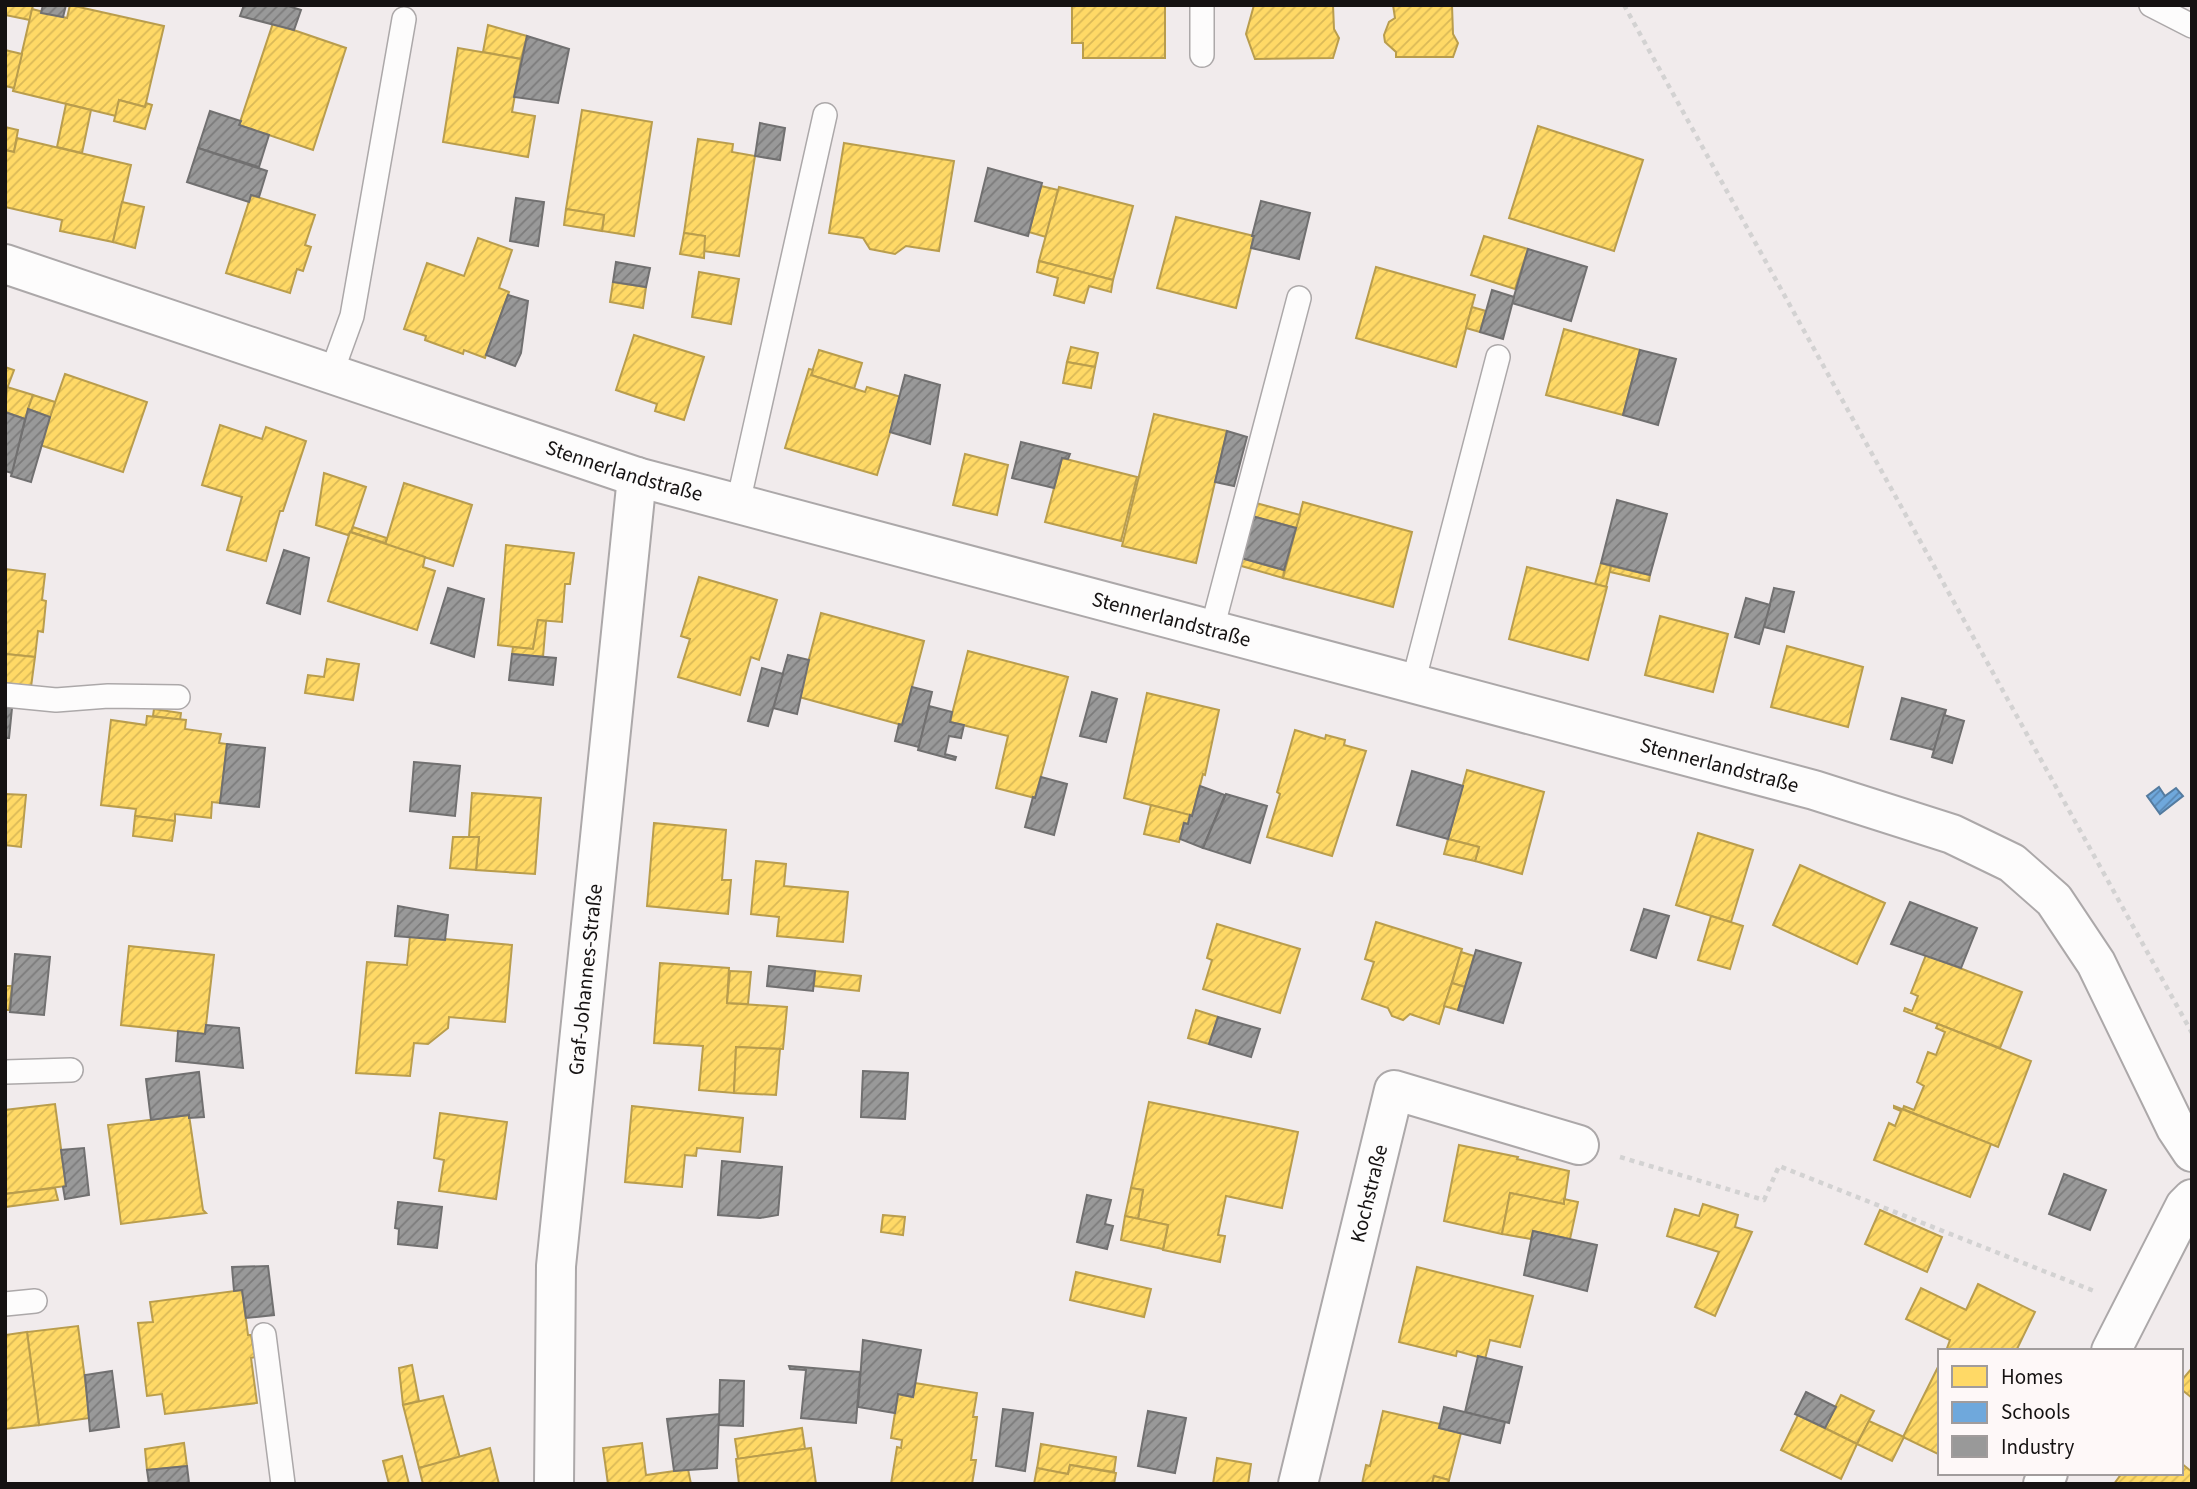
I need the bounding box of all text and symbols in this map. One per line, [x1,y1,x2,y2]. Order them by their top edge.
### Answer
street label: Stennerlandstraße [542,432,706,509]
street label: Stennerlandstraße [1089,584,1254,655]
street label: Stennerlandstraße [1637,729,1802,800]
street label: Graf-Johannes-Straße [561,882,610,1077]
street label: Kochstraße [1342,1141,1395,1246]
legend [1938,1349,2183,1475]
text: Homes [2001,1362,2063,1392]
text: Schools [2001,1397,2070,1427]
text: Industry [2001,1432,2074,1462]

